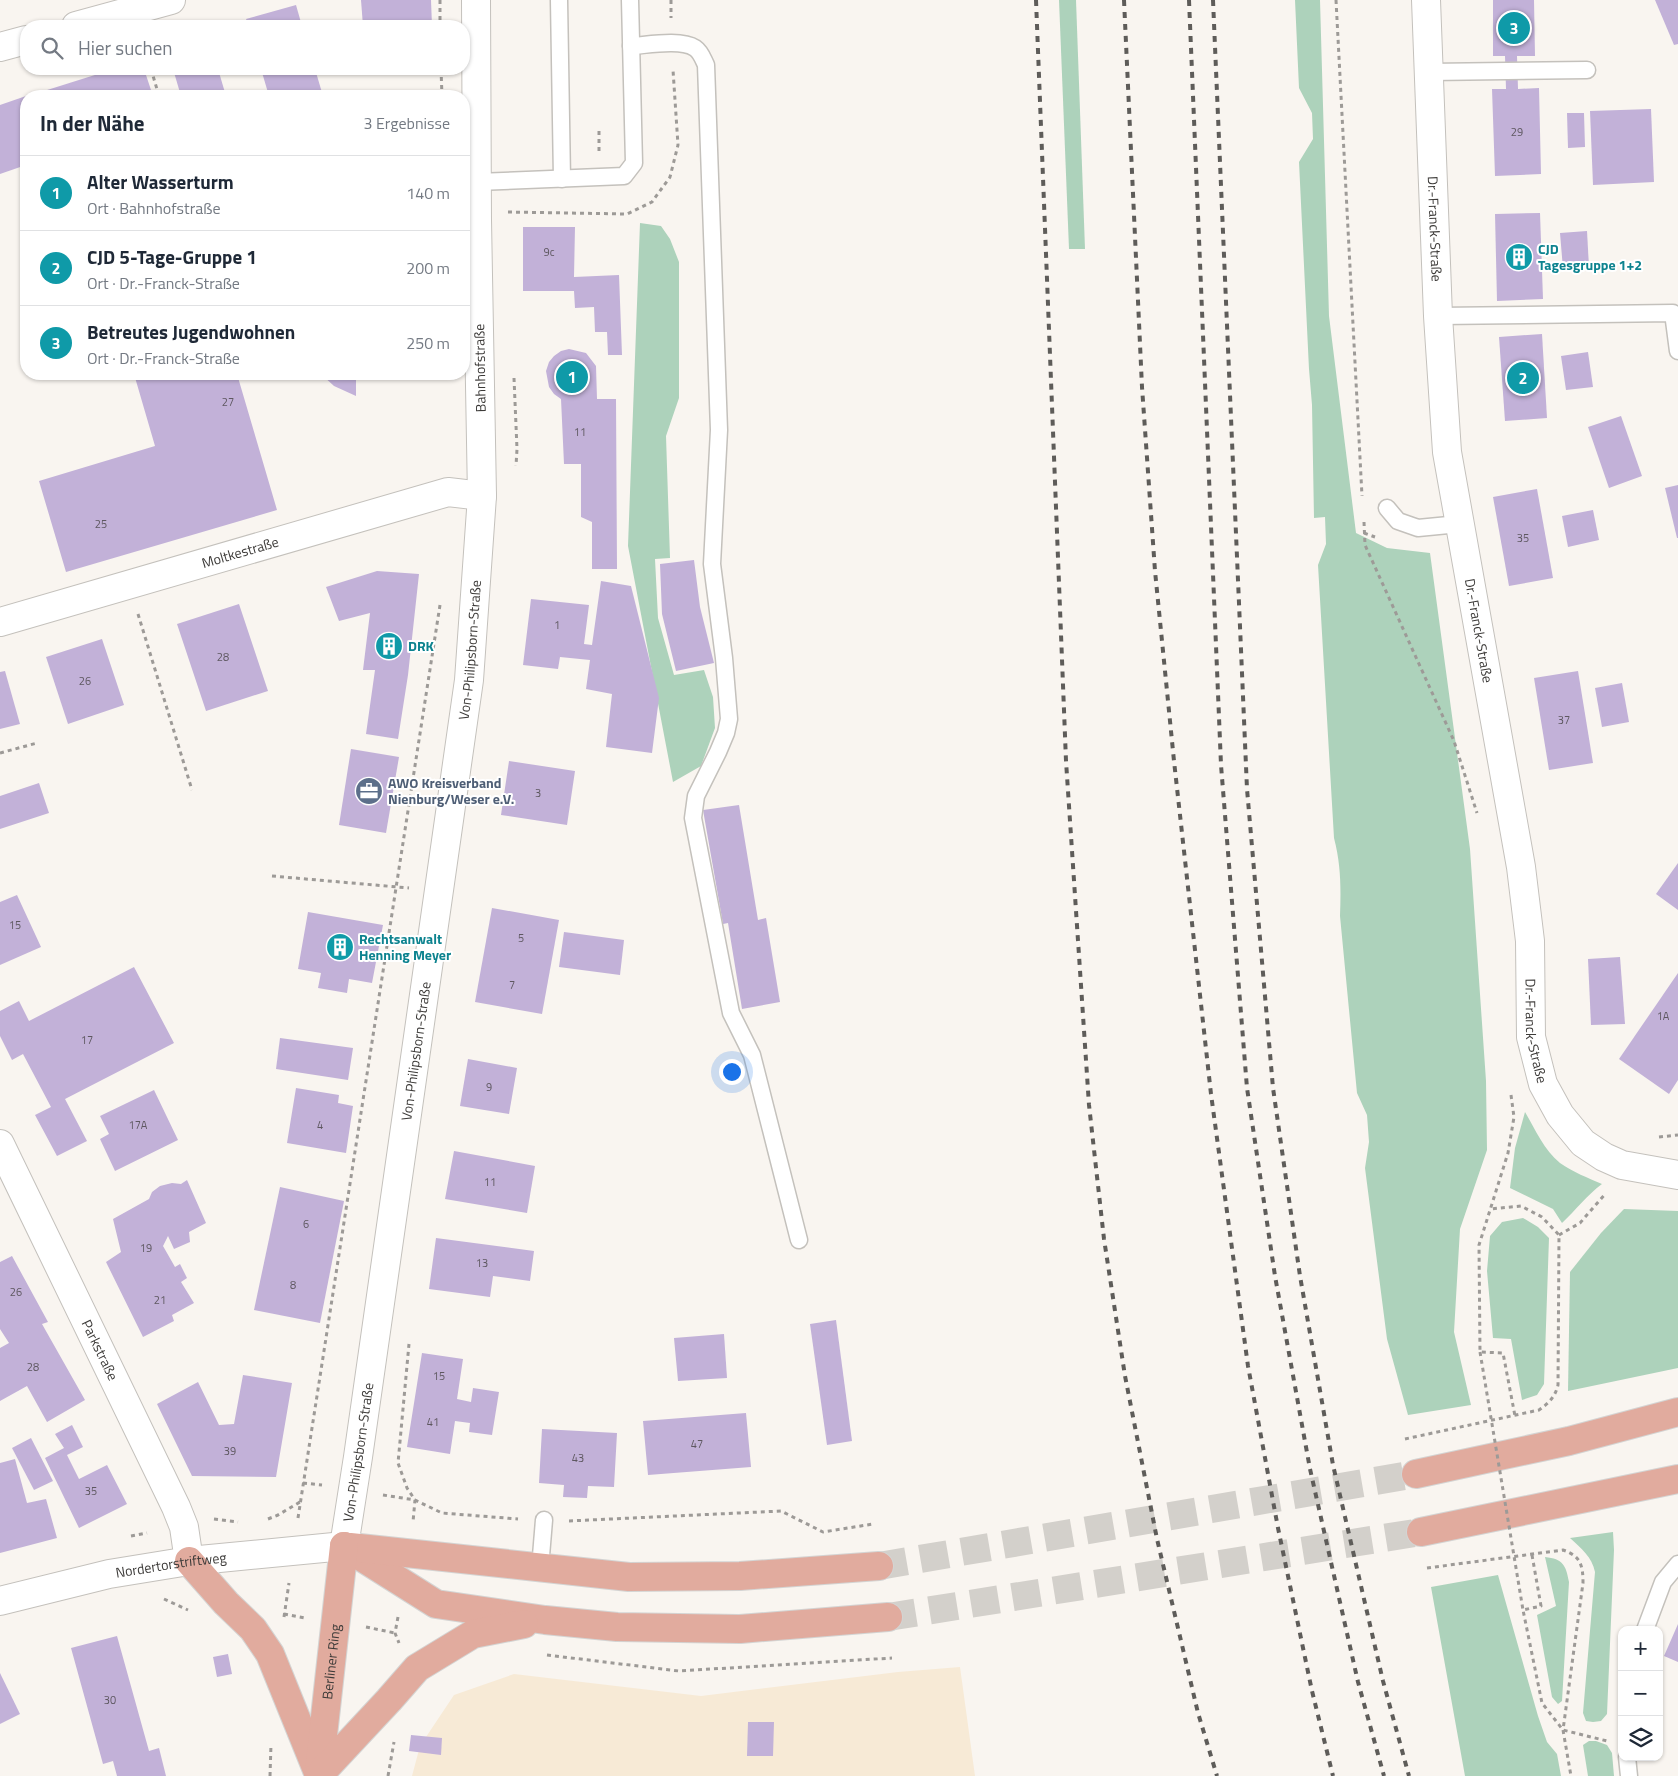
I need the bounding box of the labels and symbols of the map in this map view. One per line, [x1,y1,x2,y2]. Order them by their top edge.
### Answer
pin: 3 [1498,9,1530,47]
house number: 29 [1511,124,1523,140]
street label: Dr.-Franck-Straße [1423,176,1448,282]
place label: CJD Tagesgruppe 1+2 [1538,238,1642,275]
building icon: CJD Tagesgruppe 1+2 [1504,242,1534,272]
house number: 9c [544,244,555,260]
street label: Bahnhofstraße [468,324,491,412]
pin: 1 [556,358,588,396]
pin: 2 [1507,359,1539,397]
house number: 27 [222,394,234,410]
house number: 11 [574,424,586,440]
house number: 25 [95,516,107,532]
house number: 35 [1517,530,1529,546]
street label: Moltkestraße [199,531,281,573]
street label: Dr.-Franck-Straße [1460,577,1499,684]
street label: Von-Philipsborn-Straße [452,579,486,721]
house number: 1 [554,617,560,633]
building icon: DRK [374,631,404,661]
place label: DRK [408,635,435,656]
house number: 28 [217,649,229,665]
house number: 26 [79,673,91,689]
house number: 37 [1558,712,1570,728]
place label: AWO Kreisverband Nienburg/Weser e.V. [388,772,514,809]
office icon: AWO Kreisverband Nienburg/Weser e.V. [354,776,384,806]
house number: 3 [535,785,541,801]
house number: 15 [9,917,21,933]
place label: Rechtsanwalt Henning Meyer [359,928,451,965]
house number: 5 [518,930,524,946]
building icon: Rechtsanwalt Henning Meyer [325,932,355,962]
house number: 7 [509,977,515,993]
street label: Dr.-Franck-Straße [1520,978,1553,1085]
street label: Von-Philipsborn-Straße [395,980,436,1122]
house number: 1A [1657,1008,1670,1024]
house number: 17 [81,1032,93,1048]
your location [719,1059,745,1085]
house number: 9 [486,1079,492,1095]
house number: 17A [129,1117,148,1133]
house number: 4 [317,1117,323,1133]
house number: 11 [484,1174,496,1190]
house number: 6 [303,1216,309,1232]
house number: 19 [140,1240,152,1256]
house number: 13 [476,1255,488,1271]
house number: 8 [290,1277,296,1293]
house number: 26 [10,1284,22,1300]
house number: 21 [154,1292,166,1308]
street label: Parkstraße [77,1316,124,1384]
house number: 28 [27,1359,39,1375]
house number: 15 [433,1368,445,1384]
street label: Von-Philipsborn-Straße [337,1381,379,1523]
house number: 41 [427,1414,439,1430]
house number: 47 [691,1436,703,1452]
house number: 39 [224,1443,236,1459]
house number: 43 [572,1450,584,1466]
house number: 35 [85,1483,97,1499]
street label: Nordertorstriftweg [114,1546,227,1583]
street label: Berliner Ring [316,1623,345,1700]
house number: 30 [104,1692,116,1708]

